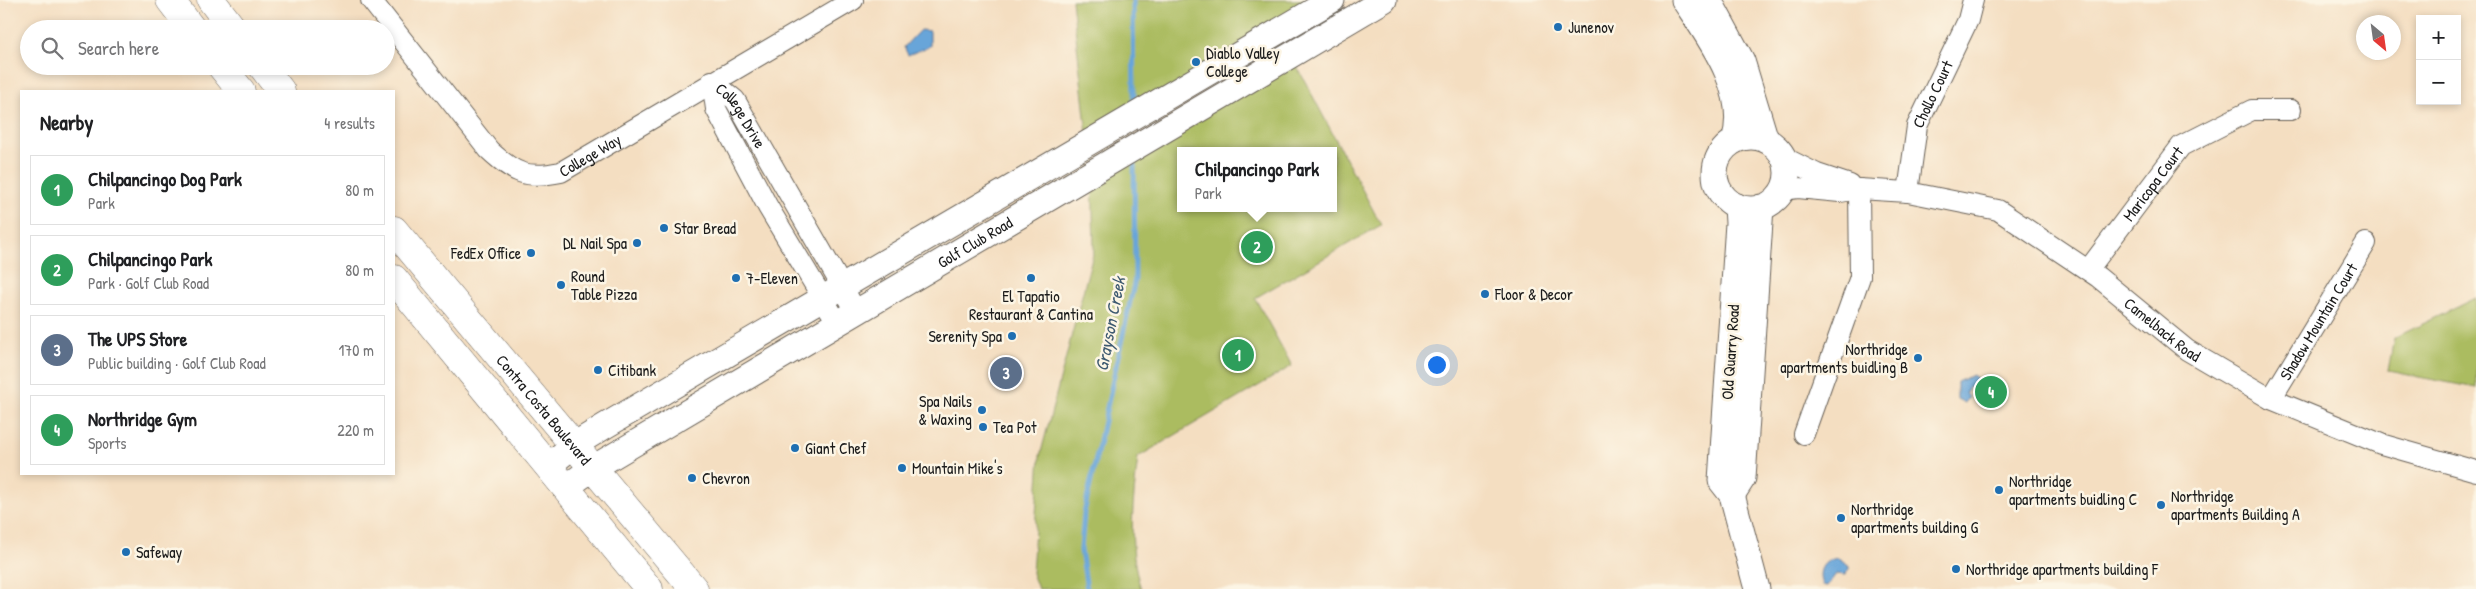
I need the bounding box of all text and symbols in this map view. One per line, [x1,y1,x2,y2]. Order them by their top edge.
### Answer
north arrow [2356,15,2401,60]
map controls [2416,15,2461,105]
button: + [2416,15,2461,60]
place label: Junenov [1568,16,1615,38]
search box [20,20,395,75]
marker: Junenov [1552,21,1564,33]
icon: search [38,34,66,62]
text: Search here [78,35,159,61]
place label: Diablo Valley College [1206,42,1280,82]
marker: Diablo Valley College [1190,56,1202,68]
street label: Chollo Court [1907,56,1958,131]
button: − [2416,60,2461,105]
street label: College Drive [711,77,772,153]
text: Nearby [40,108,93,137]
text: 4 results [324,112,375,134]
street label: College Way [555,128,625,182]
street label: Maricopa Court [2117,141,2188,226]
popup [1177,147,1337,212]
text: Chilpancingo Park [1195,156,1319,182]
text: Chilpancingo Dog Park [88,166,242,192]
text: 1 [54,179,60,201]
text: 80 m [345,179,374,201]
text: Park [1195,182,1222,204]
text: Park [88,192,115,214]
street label: Golf Club Road [933,211,1016,273]
place label: Star Bread [674,217,736,239]
marker: Star Bread [658,222,670,234]
pin: 2 [1241,228,1273,266]
place label: DL Nail Spa [563,232,627,254]
marker: DL Nail Spa [631,237,643,249]
place label: FedEx Office [450,242,522,264]
text: Chilpancingo Park [88,246,212,272]
marker: FedEx Office [525,247,537,259]
street label: Shadow Mountain Court [2274,258,2363,384]
text: 2 [53,259,61,281]
text: 80 m [345,259,374,281]
place label: Round Table Pizza [571,265,637,305]
place label: 7-Eleven [746,267,798,289]
text: Park · Golf Club Road [88,272,209,294]
marker: 7-Eleven [730,272,742,284]
marker: El Tapatio Restaurant & Cantina [1025,272,1037,284]
water label: Grayson Creek [1089,273,1132,373]
marker: Round Table Pizza [555,279,567,291]
place label: Floor & Decor [1494,283,1573,305]
place label: El Tapatio Restaurant & Cantina [969,285,1093,325]
marker: Floor & Decor [1479,288,1491,300]
street label: Camelback Road [2120,292,2205,367]
street label: Old Quarry Road [1716,304,1744,400]
place label: Serenity Spa [929,325,1002,347]
text: The UPS Store [88,326,187,352]
marker: Serenity Spa [1006,330,1018,342]
pin: 1 [1222,336,1254,374]
place label: Northridge apartments buidling B [1780,338,1909,378]
text: 3 [53,339,61,361]
text: 170 m [339,339,374,361]
street label: Contra Costa Boulevard [491,350,597,469]
text: Public building · Golf Club Road [88,352,266,374]
your location [1424,352,1450,378]
marker: Northridge apartments buidling B [1912,352,1924,364]
pin: 3 [990,354,1022,392]
place label: Citibank [608,359,657,381]
marker: Citibank [592,364,604,376]
pin: 4 [1975,373,2007,411]
place label: Spa Nails & Waxing [919,390,972,430]
marker: Spa Nails & Waxing [976,404,988,416]
text: Northridge Gym [88,406,197,432]
place label: Tea Pot [993,416,1037,438]
text: 4 [54,419,60,441]
text: 220 m [337,419,374,441]
marker: Tea Pot [977,421,989,433]
text: Sports [88,432,126,454]
place label: Giant Chef [805,437,867,459]
marker: Giant Chef [789,442,801,454]
place label: Mountain Mike's [912,457,1003,479]
marker: Mountain Mike's [896,462,908,474]
place label: Chevron [702,467,750,489]
place label: Northridge apartments buidling C [2009,470,2138,510]
marker: Chevron [686,472,698,484]
marker: Northridge apartments buidling C [1993,484,2005,496]
place label: Northridge apartments Building A [2171,485,2300,525]
place label: Northridge apartments building G [1851,498,1979,538]
marker: Northridge apartments Building A [2155,499,2167,511]
marker: Northridge apartments building G [1835,512,1847,524]
place label: Safeway [136,541,182,563]
marker: Safeway [120,546,132,558]
place label: Northridge apartments building F [1966,558,2159,580]
marker: Northridge apartments building F [1950,563,1962,575]

